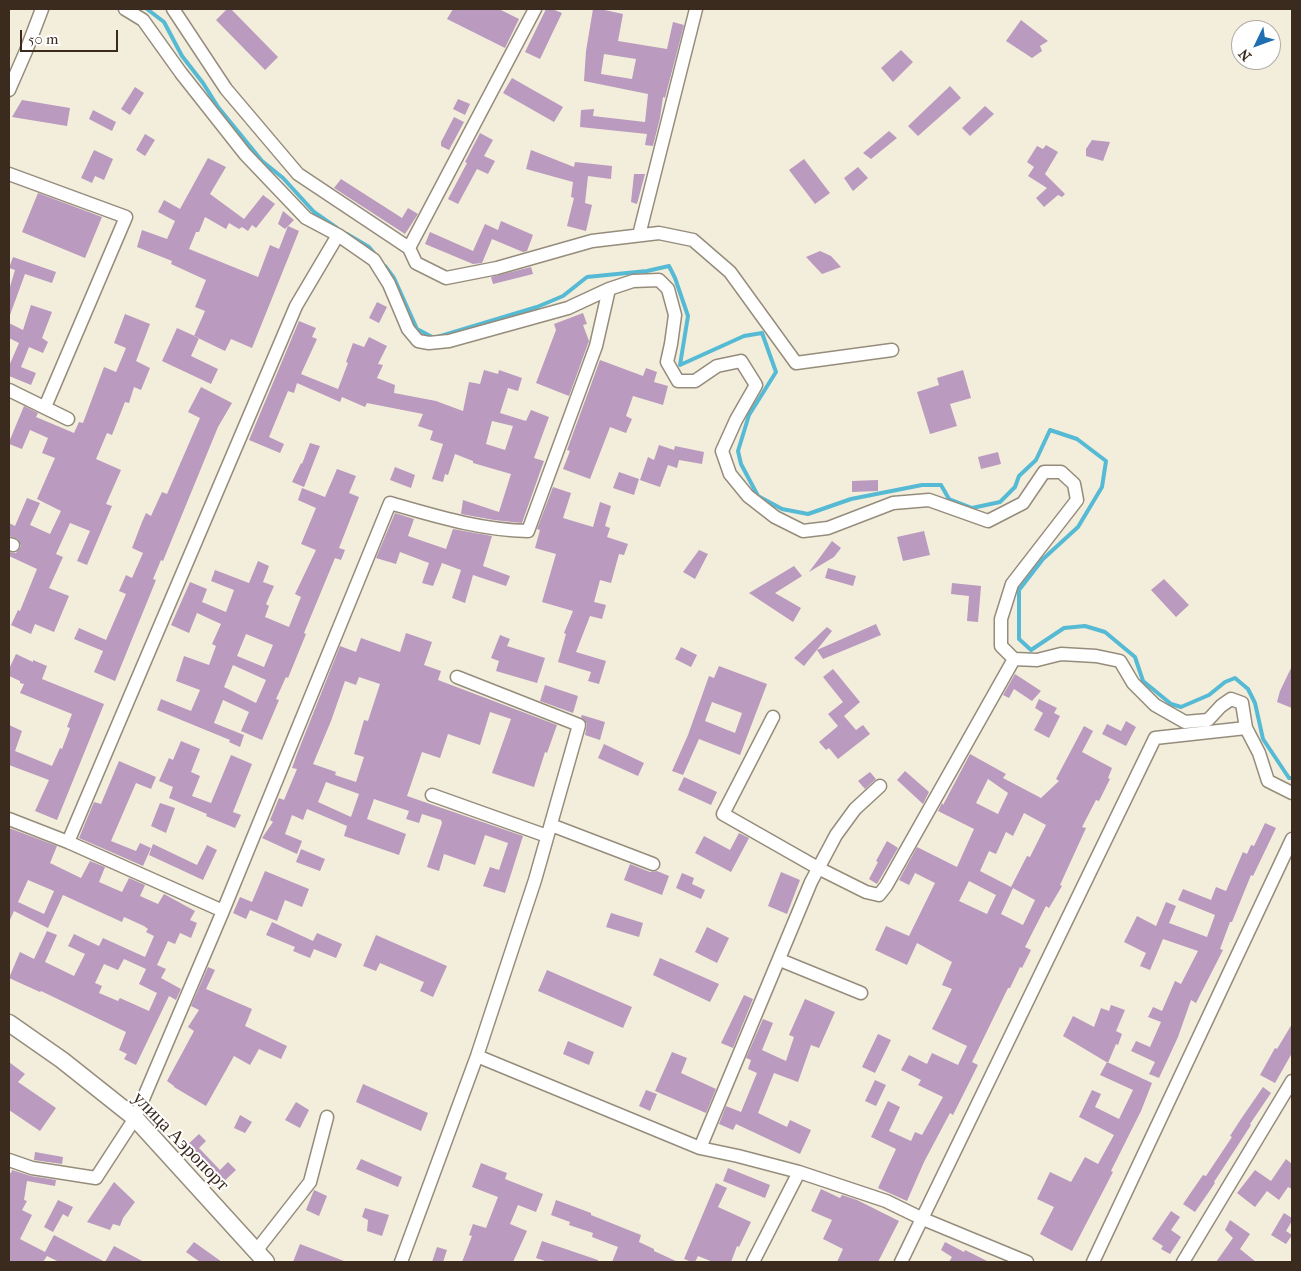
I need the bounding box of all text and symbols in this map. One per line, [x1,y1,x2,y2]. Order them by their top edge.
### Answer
scale bar [22,20,120,52]
north arrow [1231,20,1281,70]
text: 50 m [28,30,58,48]
text: N [1235,45,1255,64]
street label: улица Аэропорт [127,1088,233,1196]

